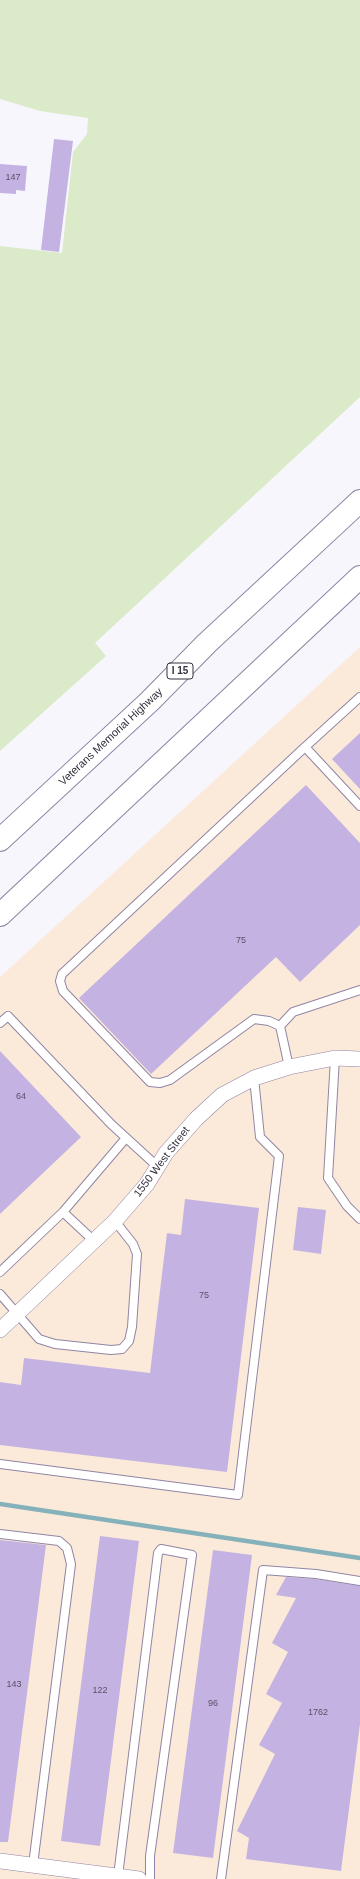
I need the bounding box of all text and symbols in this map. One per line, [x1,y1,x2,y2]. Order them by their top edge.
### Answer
house number: 147 [5,173,21,183]
road number: I 15 [167,663,193,679]
street label: Veterans Memorial Highway [56,685,166,789]
house number: 75 [236,936,246,946]
house number: 64 [16,1092,26,1102]
street label: 1550 West Street [131,1124,193,1200]
house number: 75 [199,1291,209,1301]
house number: 143 [6,1680,22,1690]
house number: 122 [92,1686,108,1696]
house number: 96 [208,1699,218,1709]
house number: 1762 [308,1708,328,1718]

